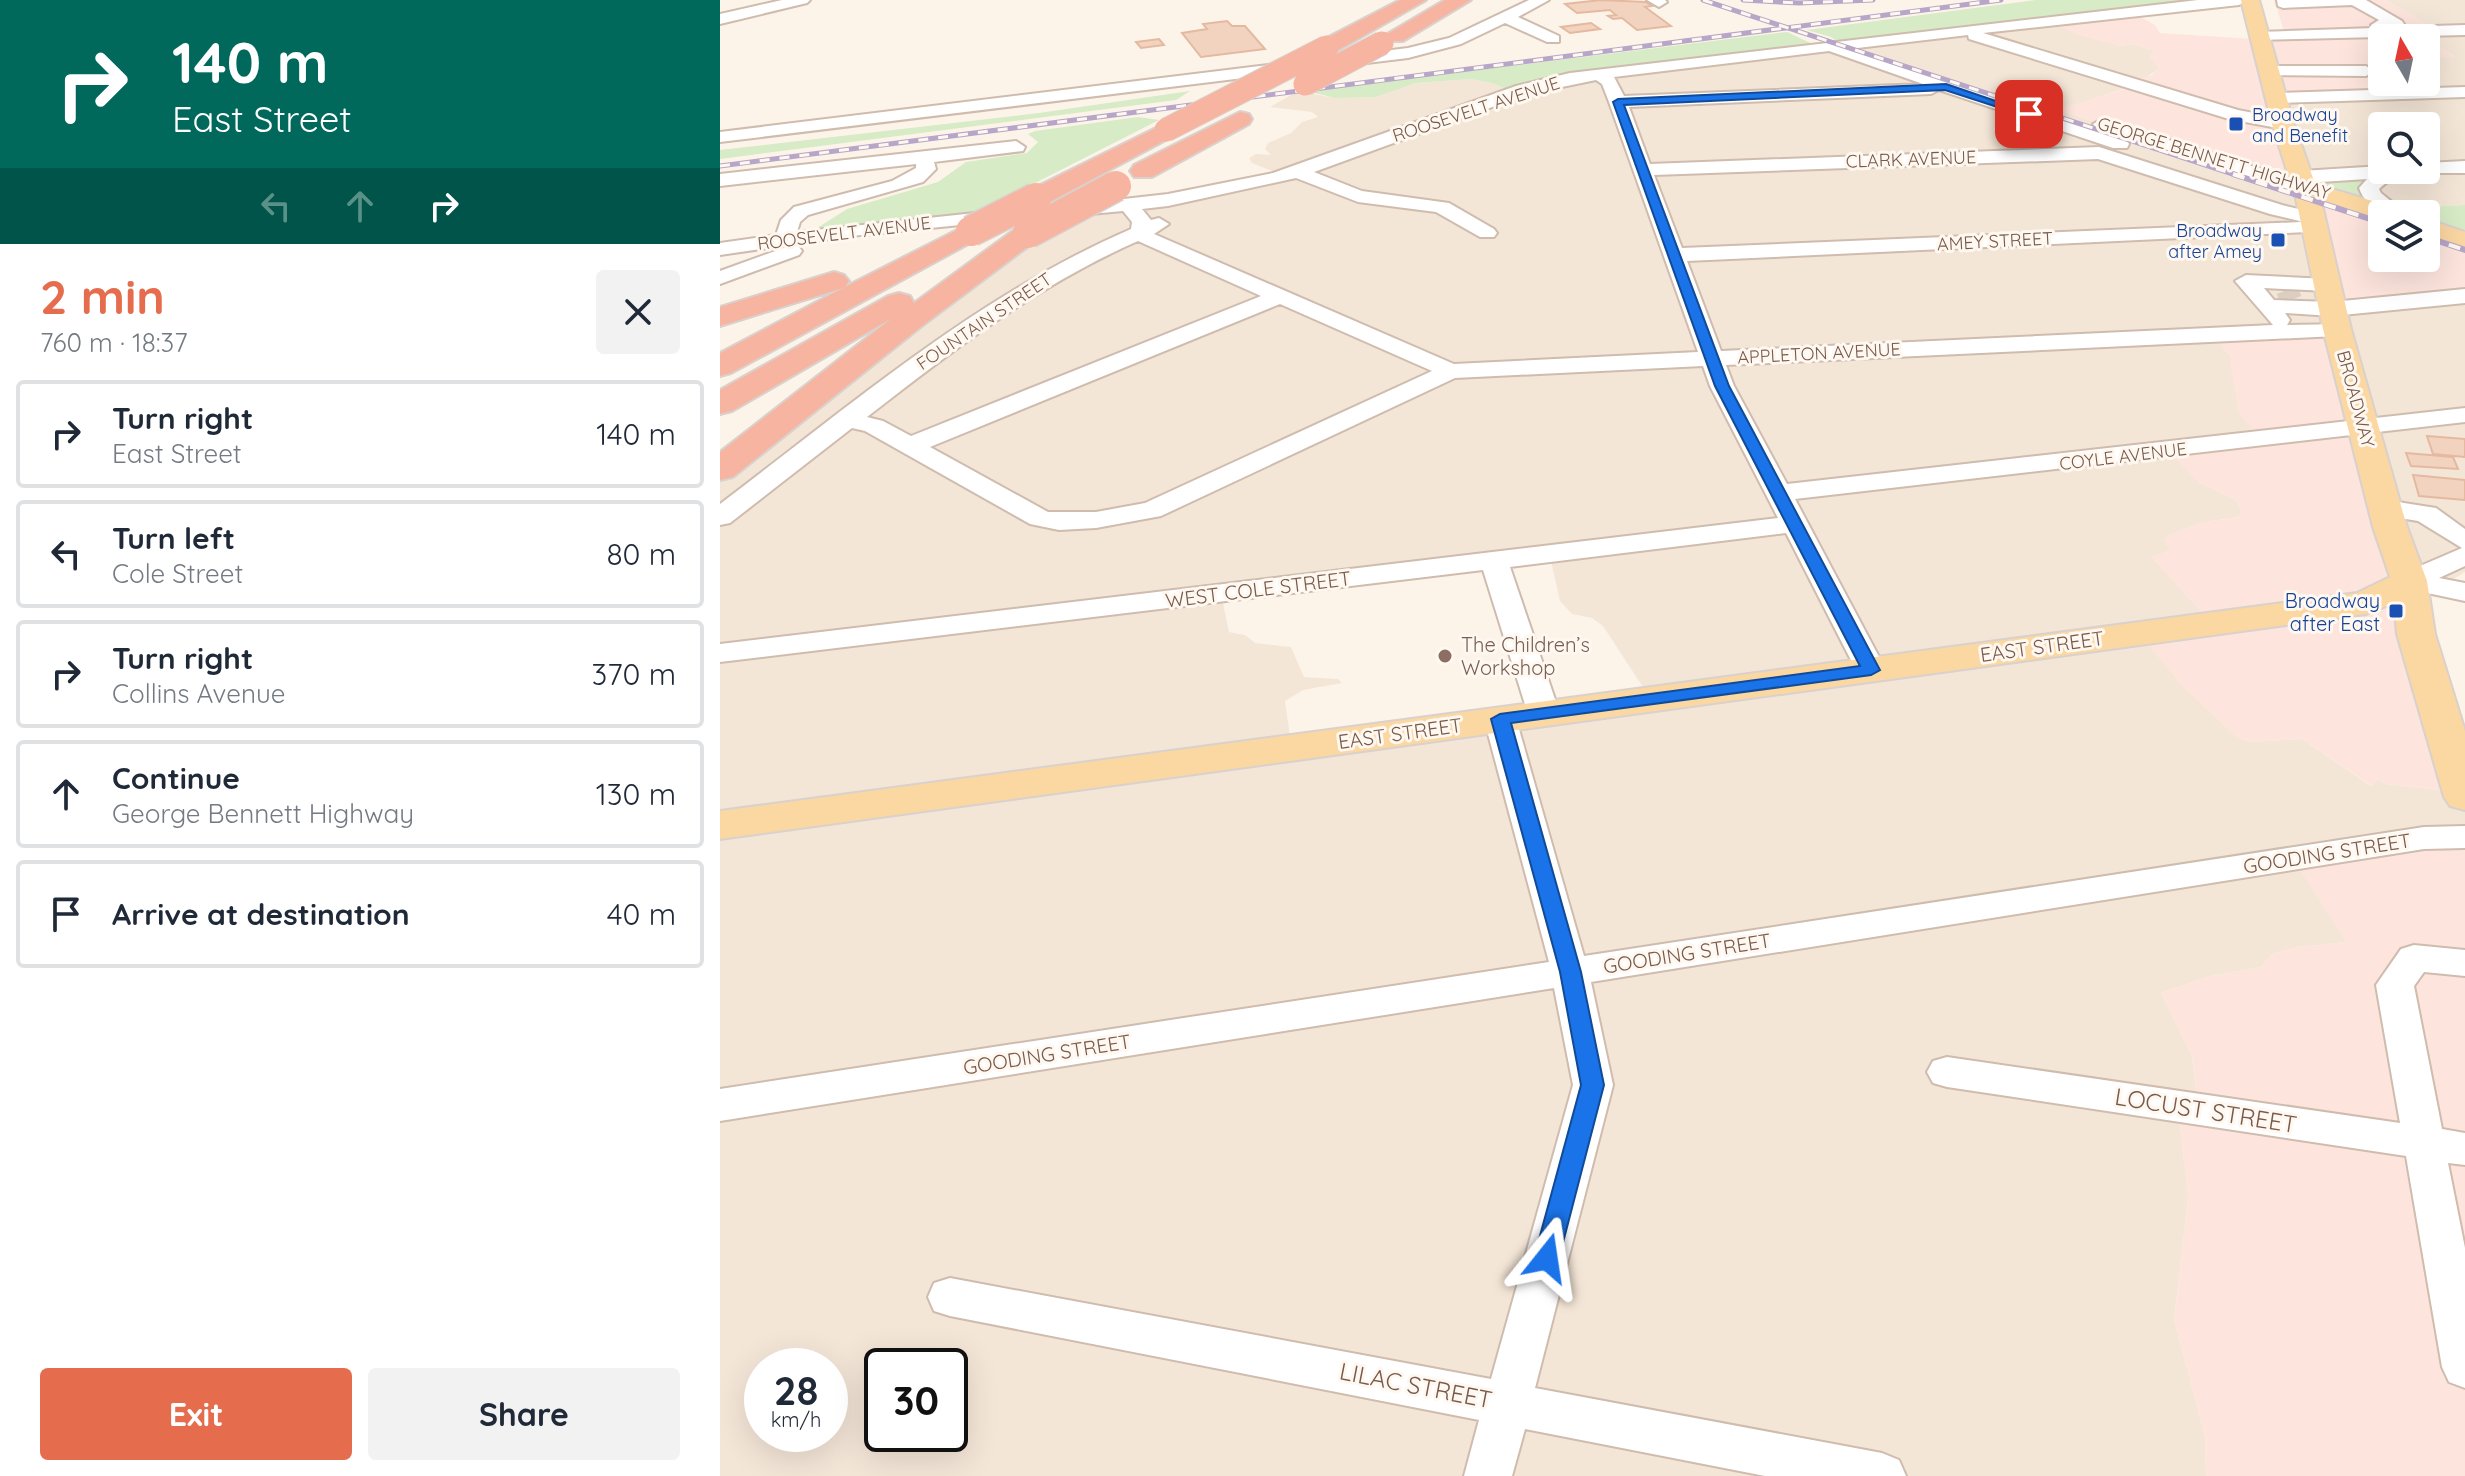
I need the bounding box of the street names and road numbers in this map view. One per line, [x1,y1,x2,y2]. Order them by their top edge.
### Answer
street label: ROOSEVELT AVENUE [1389,71,1563,147]
street label: GEORGE BENNETT HIGHWAY [2095,112,2333,204]
street label: CLARK AVENUE [1845,145,1977,173]
street label: ROOSEVELT AVENUE [756,211,932,255]
street label: AMEY STREET [1936,226,2054,256]
street label: FOUNTAIN STREET [912,267,1056,375]
street label: APPLETON AVENUE [1737,337,1901,369]
street label: BROADWAY [2332,348,2380,450]
street label: COYLE AVENUE [2058,437,2188,475]
street label: WEST COLE STREET [1164,565,1352,613]
street label: EAST STREET [1979,625,2105,667]
street label: EAST STREET [1337,712,1463,754]
street label: GOODING STREET [2241,827,2413,879]
street label: GOODING STREET [1601,927,1773,979]
street label: GOODING STREET [961,1028,1133,1080]
street label: LOCUST STREET [2113,1081,2299,1139]
street label: LILAC STREET [1337,1355,1495,1415]

